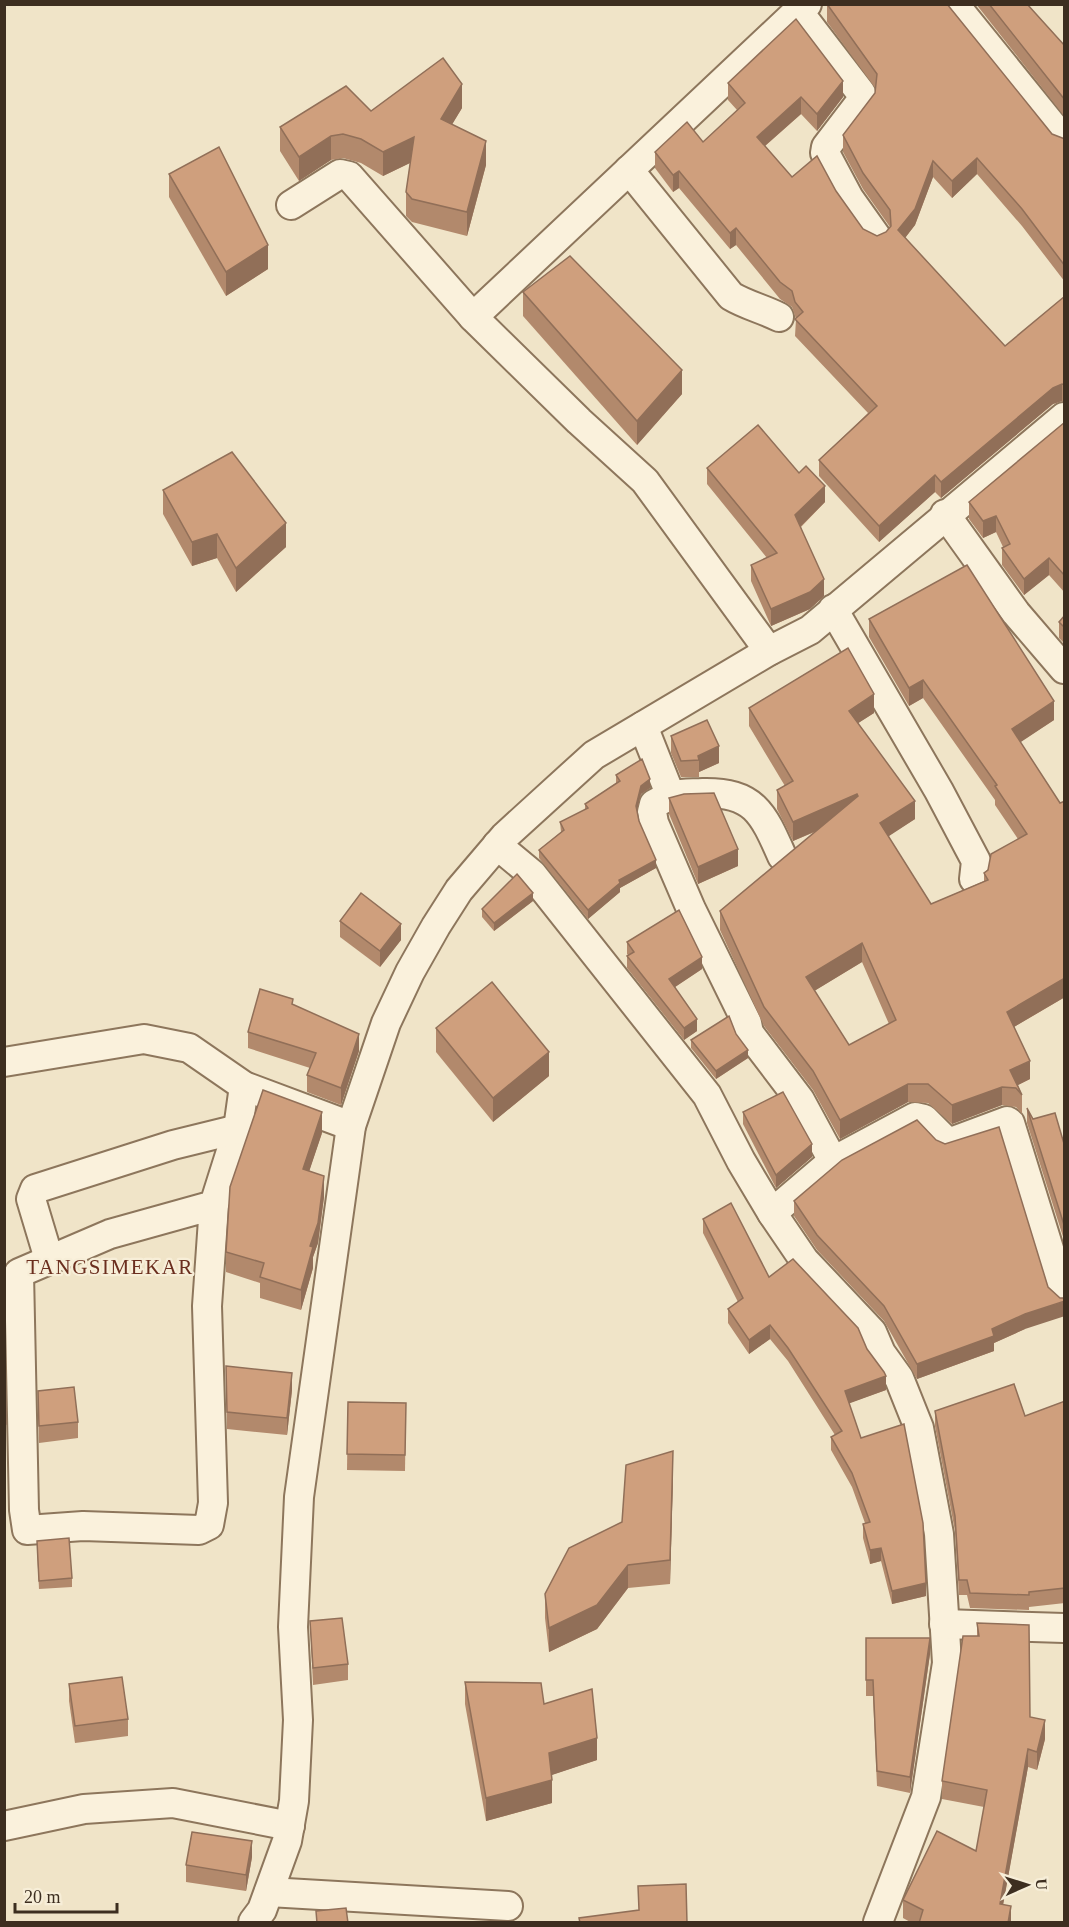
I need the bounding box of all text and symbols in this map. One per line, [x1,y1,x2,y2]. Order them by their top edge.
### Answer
district label: TANGSIMEKAR [26,1255,194,1279]
north arrow [997,1855,1057,1915]
scale bar [15,1876,117,1914]
text: U [1033,1878,1050,1891]
text: 20 m [24,1887,61,1907]

